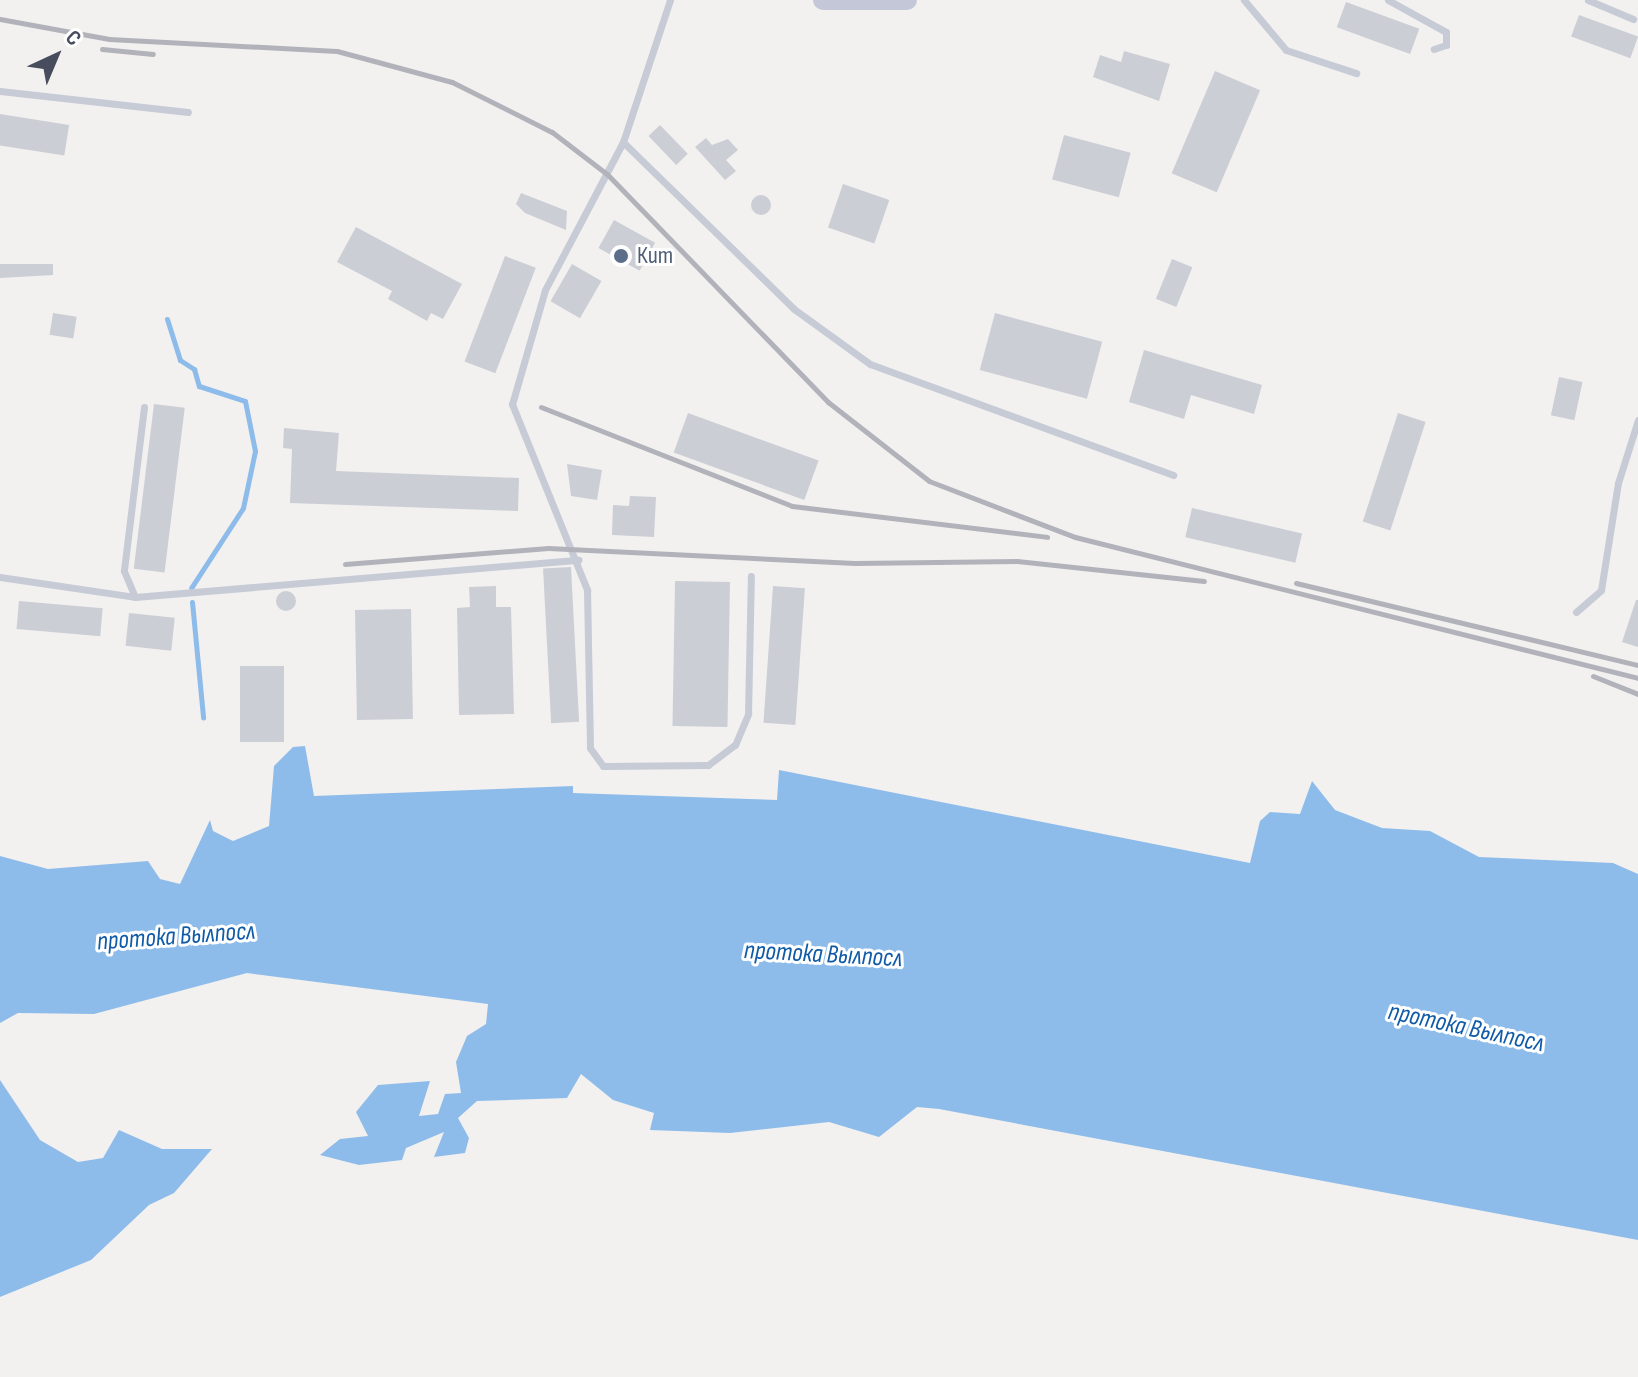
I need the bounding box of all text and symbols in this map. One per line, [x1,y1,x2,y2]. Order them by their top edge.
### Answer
north arrow [16,16,96,96]
text: С [60,25,86,52]
place label: Кит [637,242,673,270]
marker: Кит [612,247,630,265]
water label: протока Вылпосл [96,916,256,958]
water label: протока Вылпосл [743,935,903,975]
water label: протока Вылпосл [1385,996,1547,1060]

